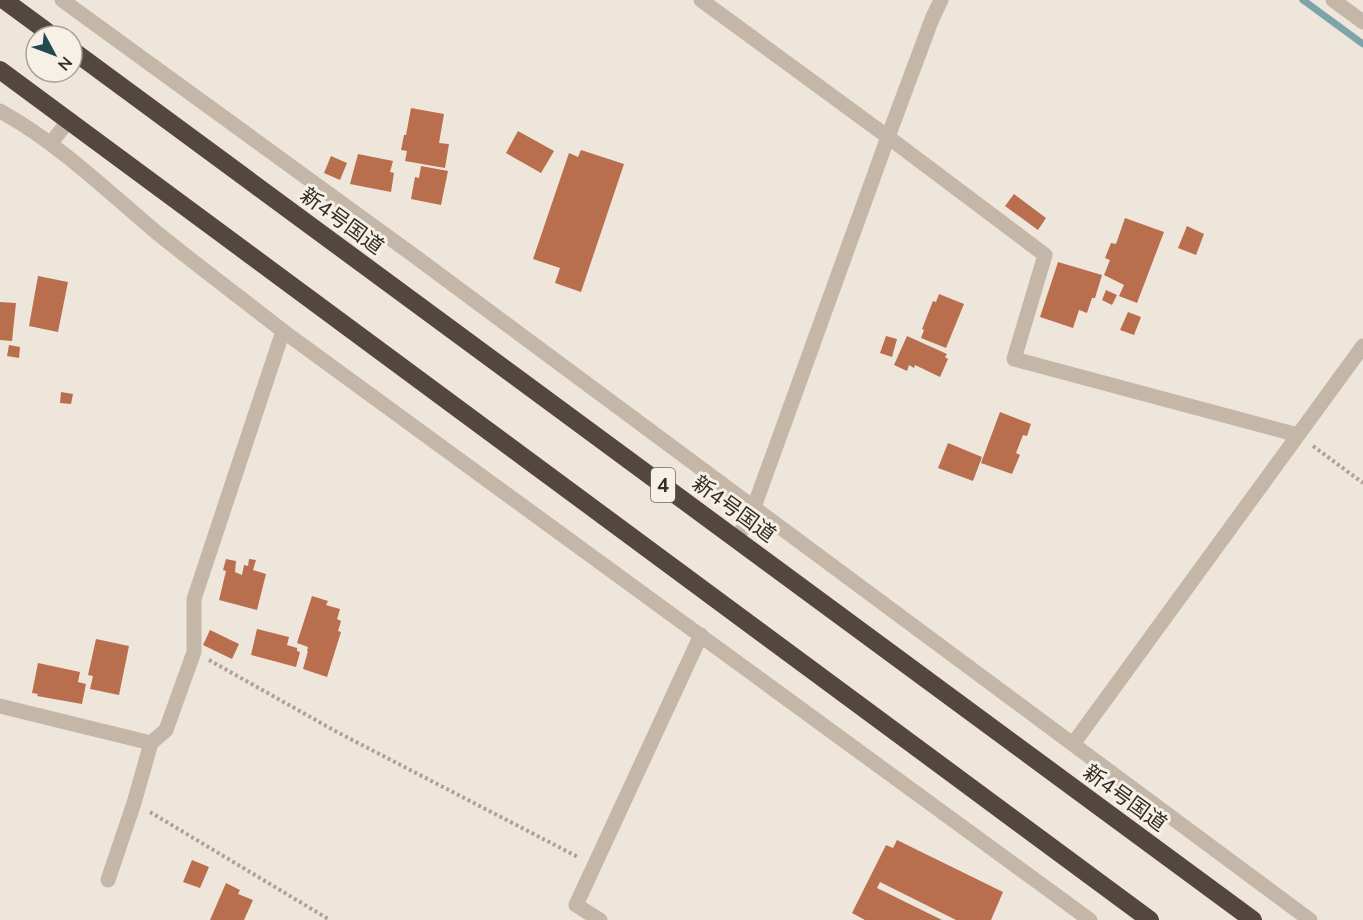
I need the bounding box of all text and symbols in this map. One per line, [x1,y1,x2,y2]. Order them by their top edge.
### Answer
north arrow [24,24,84,84]
text: N [52,51,77,75]
street label: 新4号国道 [295,181,389,261]
road number: 4 [651,468,675,502]
street label: 新4号国道 [687,469,781,549]
street label: 新4号国道 [1078,758,1172,838]

